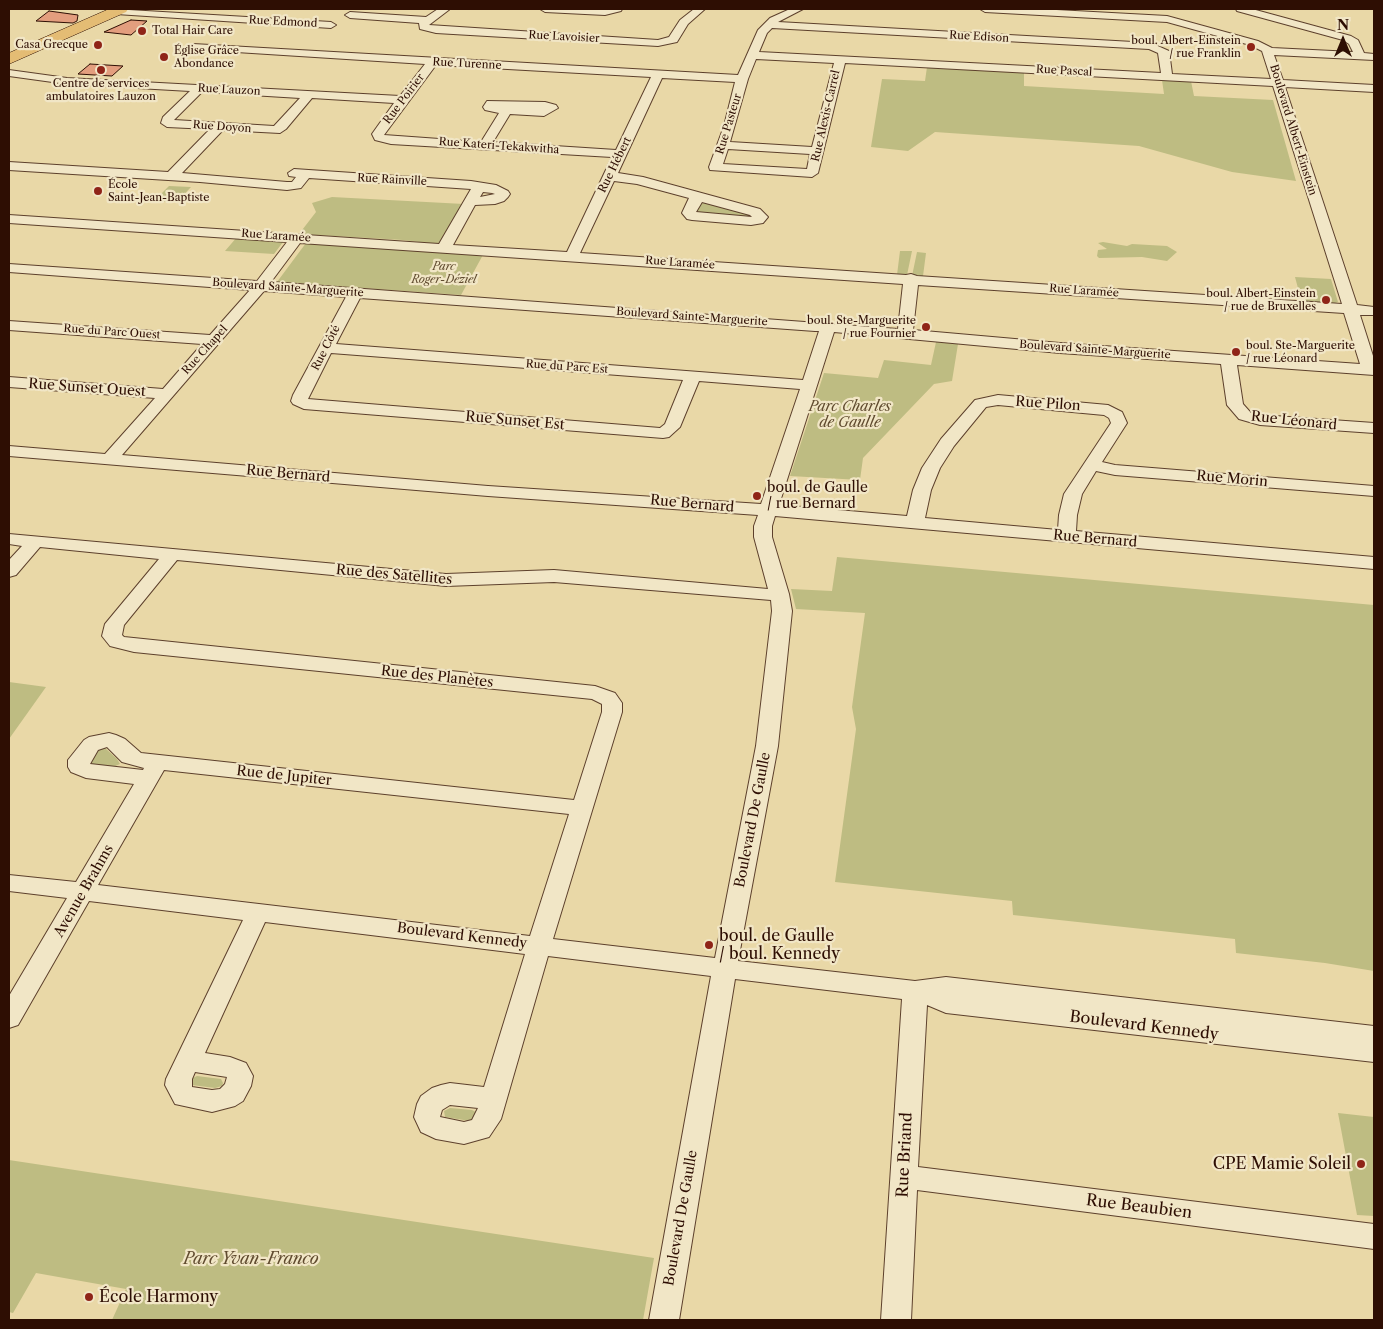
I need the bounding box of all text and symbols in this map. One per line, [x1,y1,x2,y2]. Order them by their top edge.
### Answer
street label: Rue Edmond [248,14,318,30]
north arrow [1318,15,1368,65]
text: N [1337,16,1349,34]
place label: Total Hair Care [152,24,233,38]
marker: Total Hair Care [136,25,148,37]
street label: Rue Lavoisier [528,29,600,45]
street label: Rue Edison [949,29,1009,45]
place label: boul. Albert-Einstein / rue Franklin [1131,34,1241,60]
place label: Casa Grecque [15,38,88,52]
marker: Casa Grecque [92,39,104,51]
marker: boul. Albert-Einstein / rue Franklin [1245,41,1257,53]
place label: Église Grâce Abondance [174,44,239,70]
marker: Église Grâce Abondance [158,51,170,63]
street label: Rue Turenne [432,56,502,72]
street label: Rue Pascal [1035,63,1093,79]
street label: Boulevard Albert-Einstein [1267,63,1319,197]
marker: Centre de services ambulatoires Lauzon [95,64,107,76]
street label: Rue Alexis-Carrel [809,69,843,163]
street label: Rue Poirier [381,71,427,127]
place label: Centre de services ambulatoires Lauzon [46,77,156,103]
street label: Rue Lauzon [197,82,261,98]
street label: Rue Pasteur [713,92,745,156]
street label: Rue Doyon [192,118,252,136]
street label: Rue Kateri-Tekakwitha [438,135,560,157]
street label: Rue Hébert [596,135,634,195]
street label: Rue Rainville [357,172,427,188]
place label: École Saint-Jean-Baptiste [108,178,209,204]
marker: École Saint-Jean-Baptiste [92,185,104,197]
street label: Rue Laramée [241,227,311,245]
street label: Rue Laramée [645,254,715,272]
park label: Parc Roger-Déziel [411,260,477,286]
street label: Boulevard Sainte-Marguerite [212,276,364,300]
street label: Rue Laramée [1049,282,1119,300]
place label: boul. Albert-Einstein / rue de Bruxelles [1206,287,1316,313]
marker: boul. Albert-Einstein / rue de Bruxelles [1320,294,1332,306]
street label: Boulevard Sainte-Marguerite [616,305,768,329]
place label: boul. Ste-Marguerite / rue Fournier [807,314,916,340]
marker: boul. Ste-Marguerite / rue Fournier [920,321,932,333]
street label: Rue du Parc Ouest [63,322,161,342]
street label: Rue Chapel [180,323,230,377]
street label: Rue Côté [309,323,343,373]
street label: Boulevard Sainte-Marguerite [1019,338,1171,362]
place label: boul. Ste-Marguerite / rue Léonard [1246,339,1355,365]
marker: boul. Ste-Marguerite / rue Léonard [1230,346,1242,358]
street label: Rue du Parc Est [525,358,609,376]
street label: Rue Sunset Ouest [28,376,146,400]
street label: Rue Pilon [1015,393,1081,415]
park label: Parc Charles de Gaulle [809,399,891,432]
street label: Rue Sunset Est [465,408,565,434]
street label: Rue Léonard [1250,408,1338,434]
street label: Rue Bernard [245,462,331,486]
street label: Rue Morin [1196,468,1268,490]
place label: boul. de Gaulle / rue Bernard [767,480,868,512]
marker: boul. de Gaulle / rue Bernard [751,490,763,502]
street label: Rue Bernard [649,492,735,516]
street label: Rue Bernard [1052,527,1138,551]
street label: Rue des Satellites [335,562,453,588]
street label: Rue des Planètes [380,663,494,691]
street label: Boulevard De Gaulle [732,751,774,889]
street label: Rue de Jupiter [236,763,332,789]
street label: Avenue Brahms [51,842,117,940]
street label: Boulevard Kennedy [396,920,528,952]
place label: boul. de Gaulle / boul. Kennedy [719,926,840,964]
marker: boul. de Gaulle / boul. Kennedy [703,939,715,951]
street label: Boulevard Kennedy [1068,1007,1220,1045]
street label: Rue Briand [893,1112,917,1198]
street label: Boulevard De Gaulle [661,1149,701,1287]
place label: CPE Mamie Soleil [1213,1154,1351,1174]
marker: CPE Mamie Soleil [1355,1158,1367,1170]
street label: Rue Beaubien [1085,1191,1193,1223]
park label: Parc Yvan-Franco [183,1249,319,1269]
place label: École Harmony [99,1287,218,1307]
marker: École Harmony [83,1291,95,1303]

